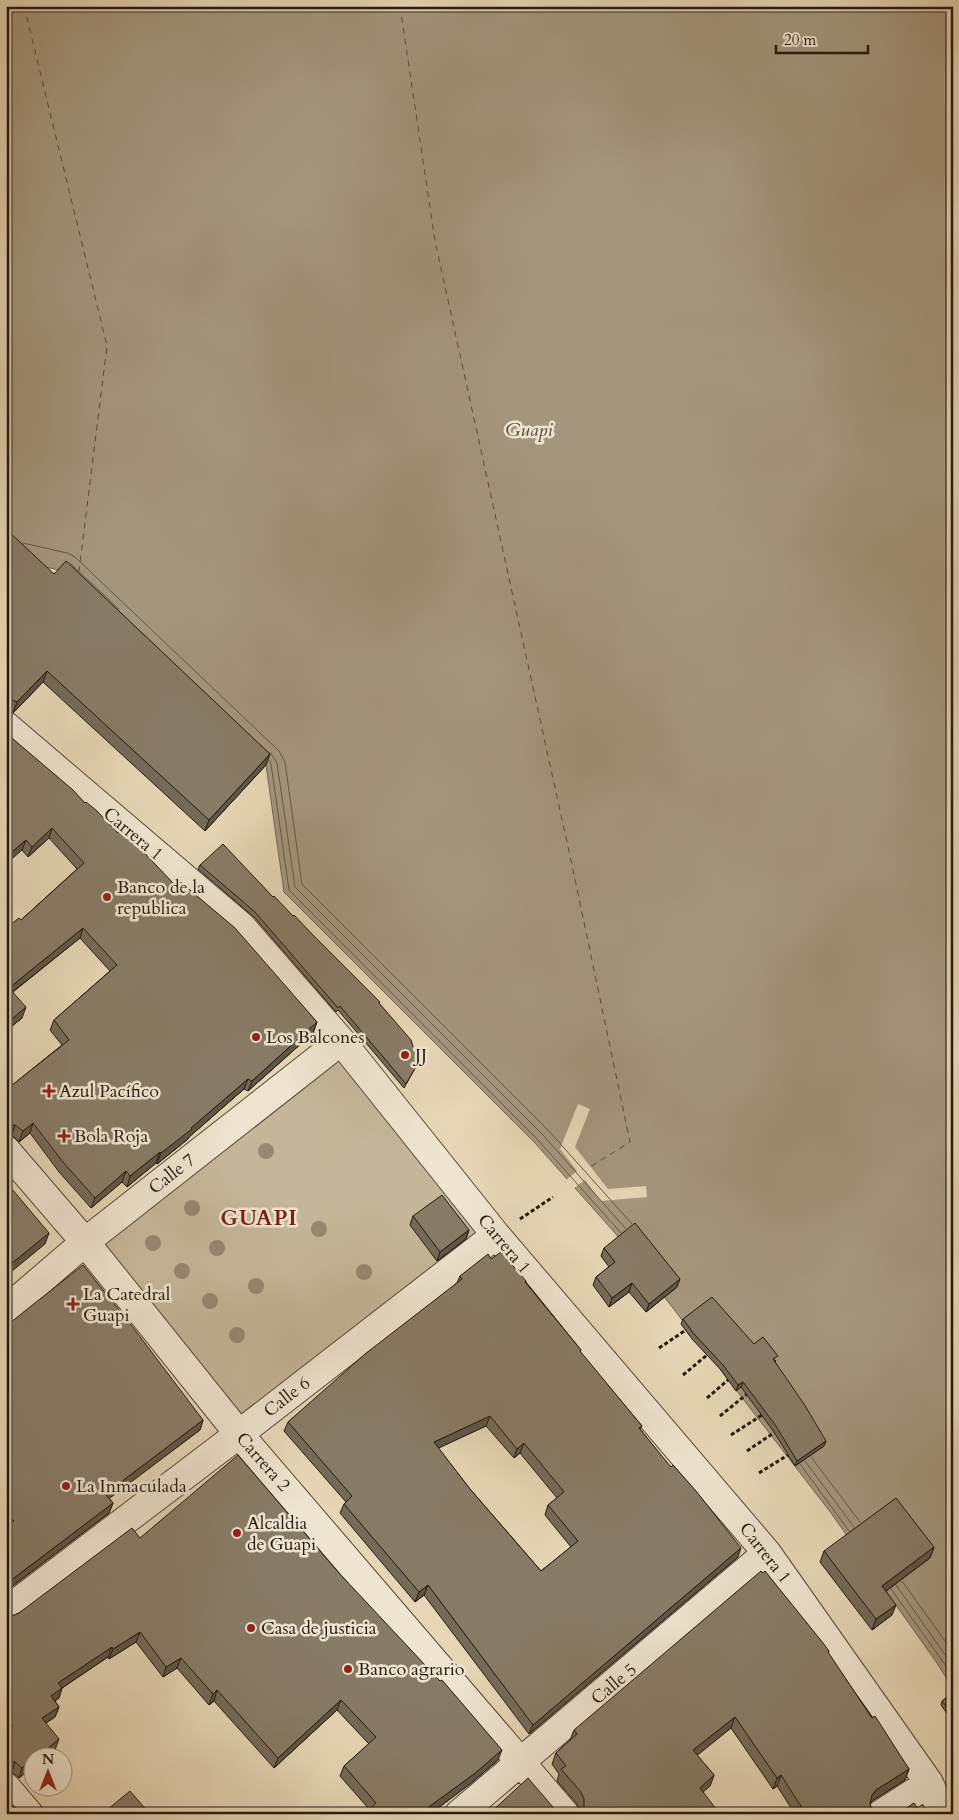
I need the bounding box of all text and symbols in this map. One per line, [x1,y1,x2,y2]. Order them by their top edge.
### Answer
scale bar [776,22,869,54]
text: 20 m [784,30,816,50]
water label: Guapi [505,417,554,443]
street label: Carrera 1 [98,802,168,866]
place label: Banco de la republica [117,875,205,921]
marker: Banco de la republica [101,891,113,903]
place label: Los Balcones [266,1025,364,1050]
marker: Los Balcones [250,1031,262,1043]
place label: JJ [412,1043,427,1068]
marker: JJ [399,1049,411,1061]
place label: Azul Pacífico [59,1079,159,1104]
marker: Azul Pacífico [43,1085,55,1097]
place label: Bola Roja [74,1124,148,1149]
marker: Bola Roja [58,1130,70,1142]
street label: Calle 7 [143,1148,201,1200]
district label: GUAPI [220,1203,298,1233]
street label: Carrera 1 [472,1209,536,1279]
place label: La Catedral Guapi [83,1282,171,1328]
marker: La Catedral Guapi [67,1298,79,1310]
street label: Calle 6 [258,1371,316,1423]
street label: Carrera 2 [230,1427,296,1497]
place label: La Inmaculada [76,1474,187,1499]
marker: La Inmaculada [60,1480,72,1492]
place label: Alcaldia de Guapi [247,1511,316,1557]
street label: Carrera 1 [733,1517,797,1589]
marker: Alcaldia de Guapi [231,1527,243,1539]
place label: Casa de justicia [261,1616,377,1641]
marker: Casa de justicia [245,1622,257,1634]
place label: Banco agrario [358,1657,465,1682]
street label: Calle 5 [586,1657,642,1711]
marker: Banco agrario [342,1663,354,1675]
north arrow [22,1748,72,1798]
text: N [42,1750,54,1769]

